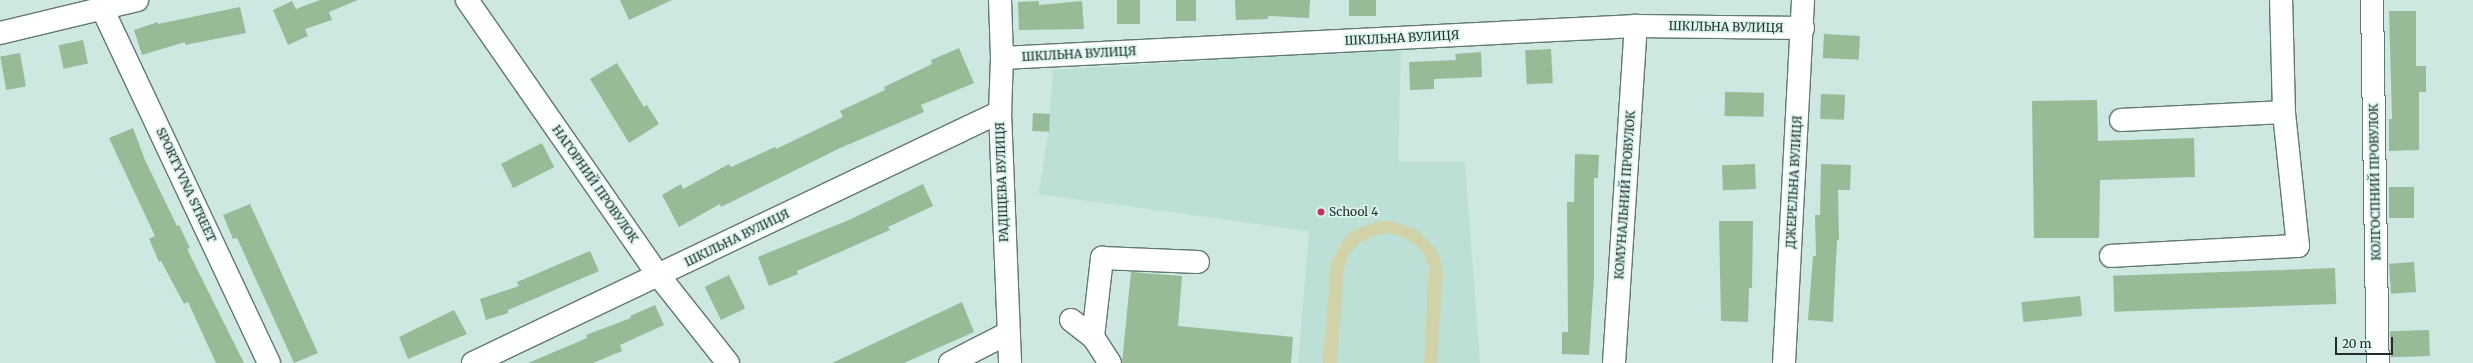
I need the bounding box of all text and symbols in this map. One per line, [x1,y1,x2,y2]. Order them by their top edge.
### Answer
street label: ШКІЛЬНА ВУЛИЦЯ [1668,19,1784,35]
street label: ШКІЛЬНА ВУЛИЦЯ [1344,28,1460,48]
street label: ШКІЛЬНА ВУЛИЦЯ [1021,44,1137,64]
street label: КОЛГОСПНИЙ ПРОВУЛОК [2366,103,2384,261]
street label: КОМУНАЛЬНИЙ ПРОВУЛОК [1612,110,1638,280]
street label: ДЖЕРЕЛЬНА ВУЛИЦЯ [1783,115,1805,249]
street label: РАДІЩЕВА ВУЛИЦЯ [993,122,1011,242]
street label: НАГОРНИЙ ПРОВУЛОК [549,123,641,245]
street label: SPORTYVNA STREET [153,126,219,244]
place label: School 4 [1329,205,1378,219]
street label: ШКІЛЬНА ВУЛИЦЯ [682,206,792,270]
marker: School 4 [1316,207,1326,217]
scale bar [2337,329,2395,355]
text: 20 m [2342,336,2371,351]

